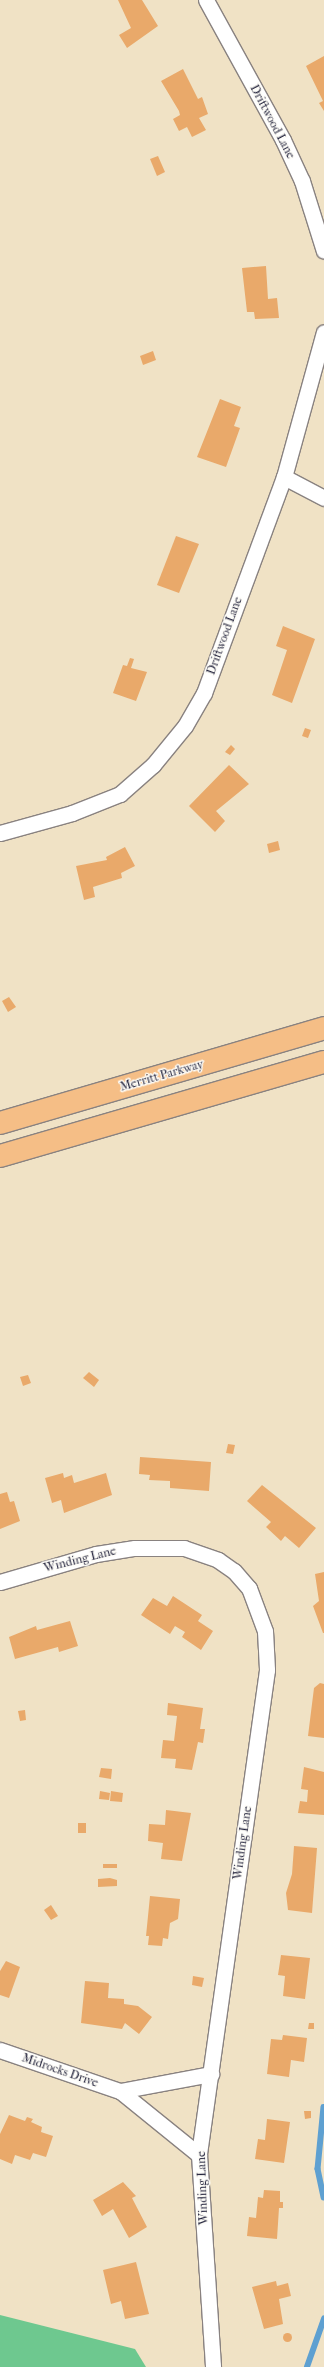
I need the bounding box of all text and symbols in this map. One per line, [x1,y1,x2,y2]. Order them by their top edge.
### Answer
street label: Driftwood Lane [246,83,298,161]
street label: Driftwood Lane [204,595,246,677]
street label: Merritt Parkway [119,1057,205,1095]
street label: Winding Lane [42,1544,118,1576]
street label: Winding Lane [231,1805,255,1881]
street label: Midrocks Drive [20,2051,100,2091]
street label: Winding Lane [195,2151,211,2225]

